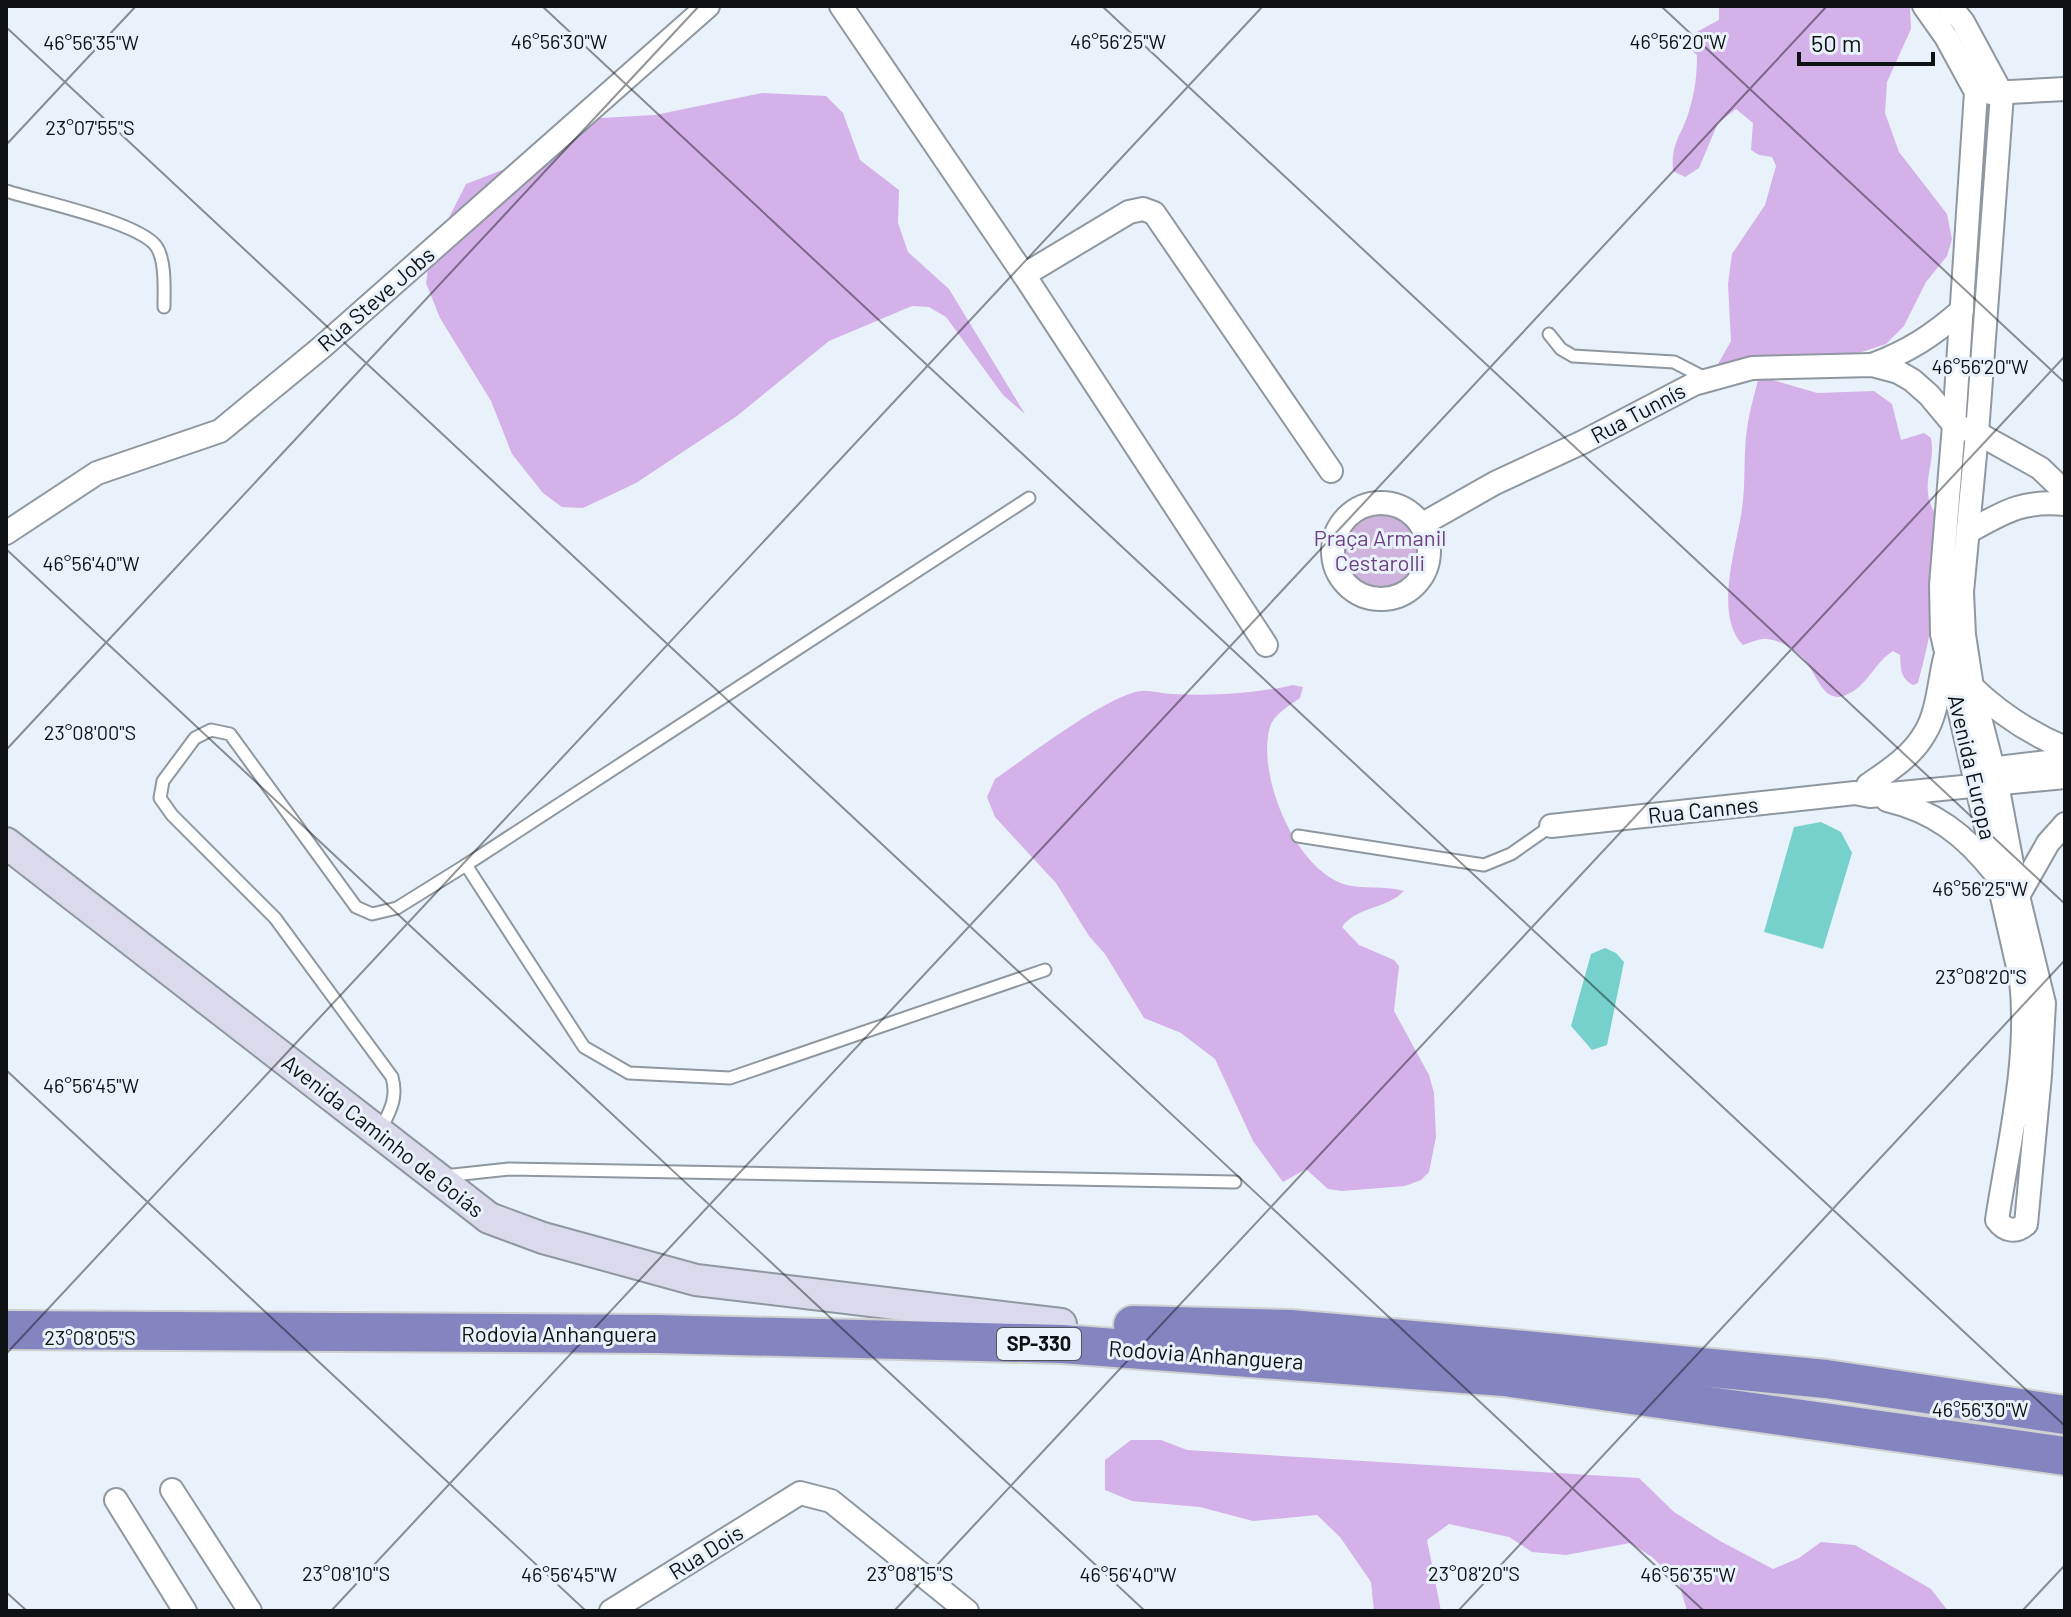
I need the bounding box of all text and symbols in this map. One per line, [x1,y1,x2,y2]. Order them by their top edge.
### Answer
scale bar [1799,16,1933,66]
text: 50 m [1811,28,1862,57]
text: 46°56'30"W [511,29,608,53]
text: 46°56'25"W [1070,29,1166,53]
text: 46°56'20"W [1630,29,1727,53]
text: 46°56'35"W [43,30,139,54]
text: 23°07'55"S [45,115,135,139]
street label: Rua Steve Jobs [312,240,439,356]
text: 46°56'20"W [1932,354,2029,378]
street label: Rua Tunnís [1586,376,1689,448]
park label: Praça Armanil Cestarolli [1314,524,1446,575]
text: 46°56'40"W [42,551,140,575]
street label: Avenida Europa [1944,692,2002,842]
text: 23°08'00"S [44,720,136,744]
street label: Rua Cannes [1646,790,1759,828]
text: 46°56'25"W [1932,876,2028,900]
text: 23°08'20"S [1935,964,2027,988]
street label: Avenida Caminho de Goiás [278,1048,490,1222]
text: 46°56'45"W [43,1073,139,1097]
street label: Rodovia Anhanguera [461,1320,657,1346]
text: 23°08'05"S [44,1325,136,1349]
road number: SP-330 [997,1328,1081,1360]
street label: Rodovia Anhanguera [1108,1334,1304,1374]
text: 46°56'30"W [1932,1397,2029,1421]
street label: Rua Dois [664,1518,747,1584]
text: 23°08'10"S [302,1561,390,1585]
text: 23°08'15"S [866,1561,954,1585]
text: 23°08'20"S [1428,1561,1520,1585]
text: 46°56'45"W [521,1562,617,1586]
text: 46°56'40"W [1079,1562,1177,1586]
text: 46°56'35"W [1640,1562,1736,1586]

